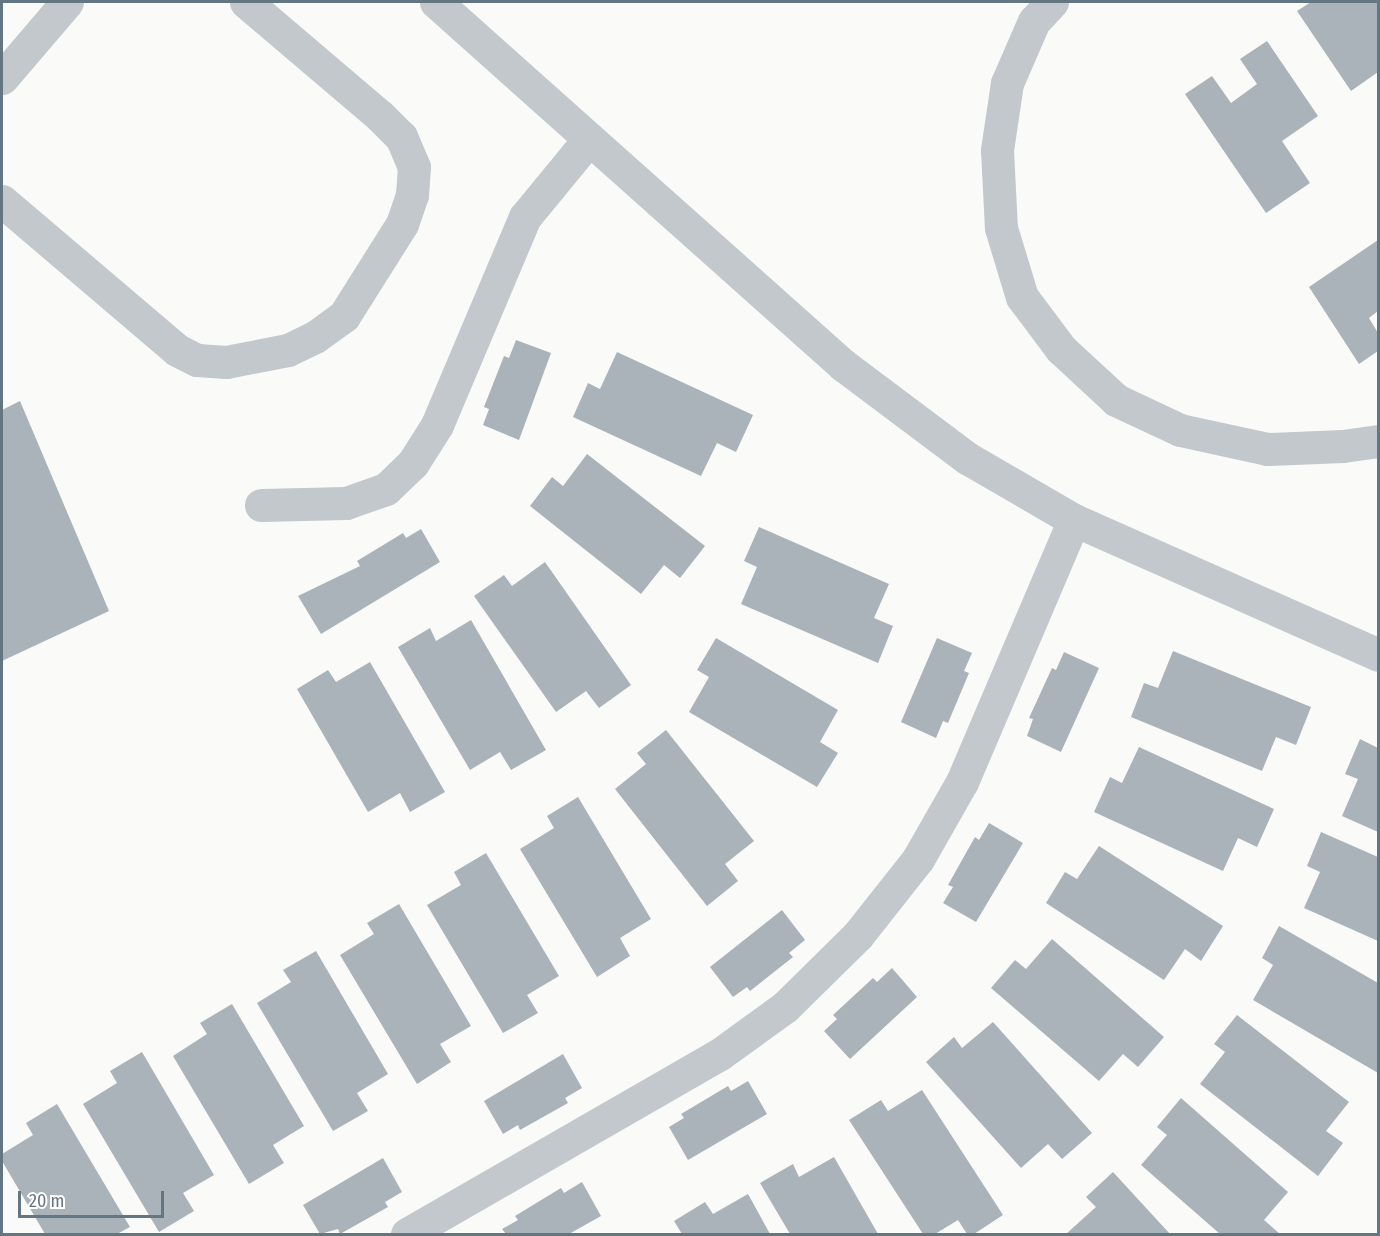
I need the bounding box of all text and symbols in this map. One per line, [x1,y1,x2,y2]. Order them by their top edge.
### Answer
scale bar [21,1179,166,1217]
text: 20 m [29,1190,64,1212]

